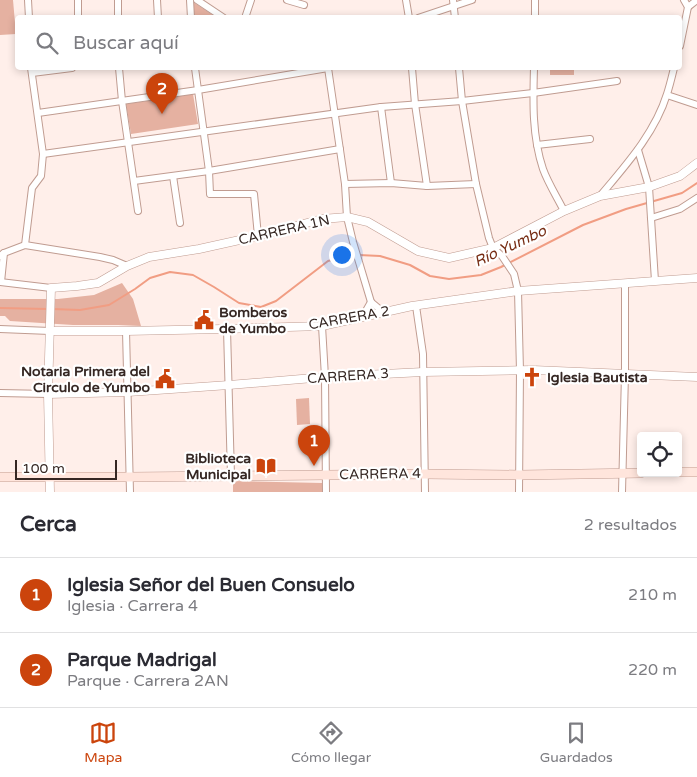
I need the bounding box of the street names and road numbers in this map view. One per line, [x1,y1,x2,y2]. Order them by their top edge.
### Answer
street label: CARRERA 1N [237,211,331,249]
street label: CARRERA 2 [307,303,391,333]
street label: CARRERA 3 [307,365,389,387]
street label: CARRERA 4 [339,465,421,483]

